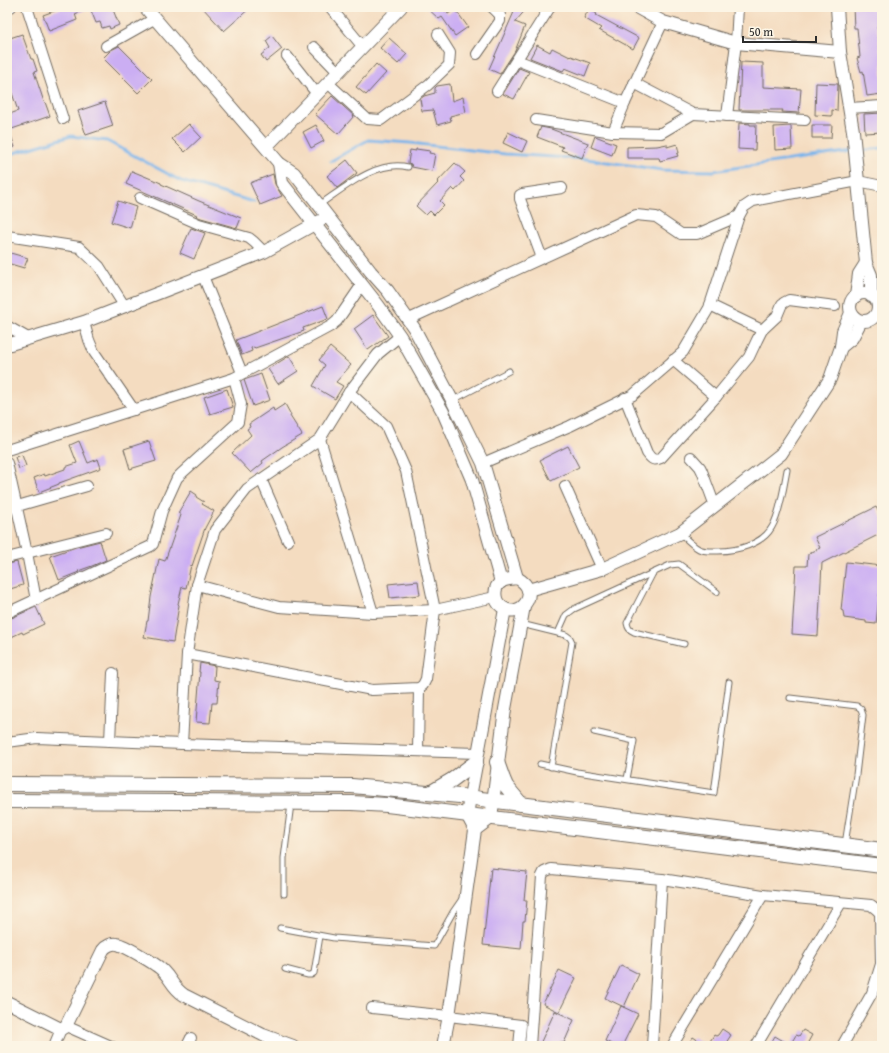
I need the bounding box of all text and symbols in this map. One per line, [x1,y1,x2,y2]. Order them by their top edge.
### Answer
scale bar [743,18,816,44]
text: 50 m [749,23,773,40]

